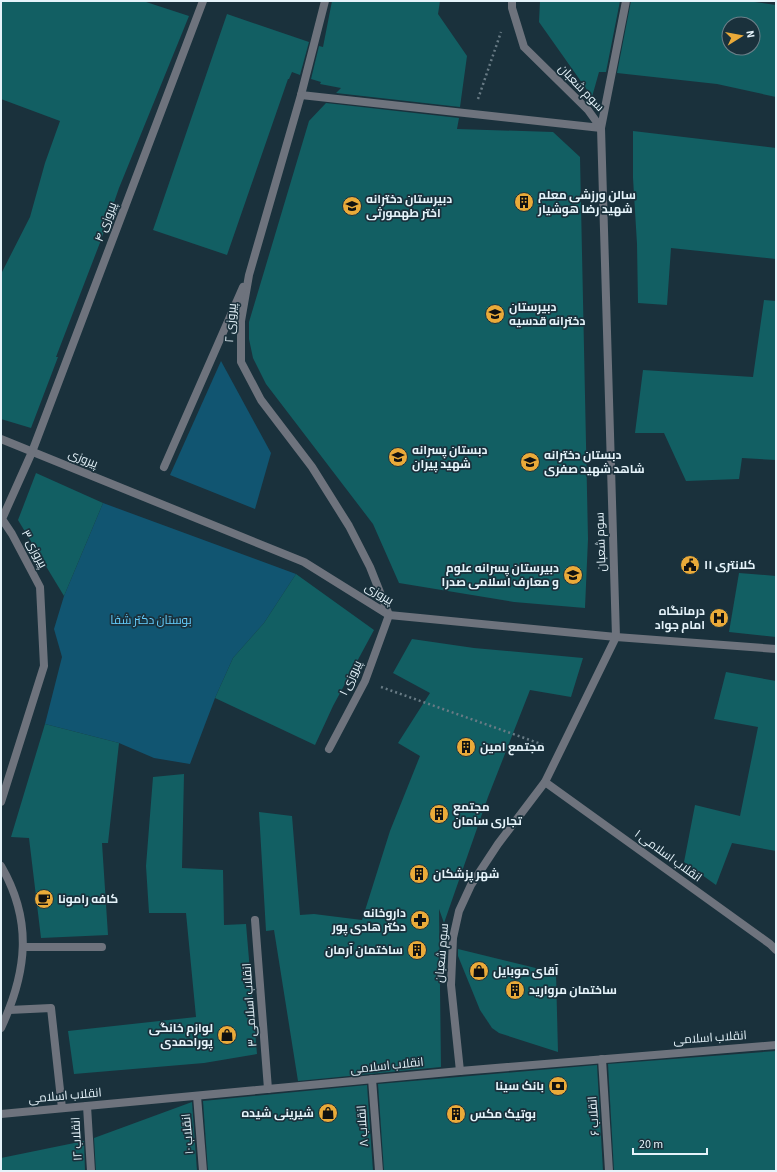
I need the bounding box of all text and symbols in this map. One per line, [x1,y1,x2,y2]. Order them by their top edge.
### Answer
north arrow [721,16,761,56]
text: N [742,29,758,39]
street label: سوم شعبان [554,61,608,115]
place label: سالن ورزشی معلم شهید رضا هوشیار [537,187,636,218]
place label: دبیرستان دخترانه اختر طهمورثی [366,191,452,222]
building icon: سالن ورزشی معلم شهید رضا هوشیار [513,191,535,213]
school or university icon: دبیرستان دخترانه اختر طهمورثی [341,195,363,217]
street label: پیروزی ۴ [91,199,122,244]
place label: دبیرستان دخترانه قدسیه [509,299,585,330]
street label: پیروزی ۲ [221,302,241,343]
school or university icon: دبیرستان دخترانه قدسیه [484,303,506,325]
place label: دبستان پسرانه شهید پیران [412,442,487,473]
street label: پیروزی [66,445,101,473]
school or university icon: دبستان پسرانه شهید پیران [387,446,409,468]
place label: دبستان دخترانه شاهد شهید صفری [544,447,645,478]
school or university icon: دبستان دخترانه شاهد شهید صفری [519,451,541,473]
street label: سوم شعبان [591,512,611,572]
street label: پیروزی ۳ [17,527,52,572]
public building icon: کلانتری ۱۱ [679,554,701,576]
place label: کلانتری ۱۱ [704,557,755,574]
place label: دبیرستان پسرانه علوم و معارف اسلامی صدرا [441,560,559,591]
school or university icon: دبیرستان پسرانه علوم و معارف اسلامی صدرا [562,564,584,586]
street label: پیروزی [361,579,397,610]
place label: درمانگاه امام جواد [655,603,705,634]
hospital icon: درمانگاه امام جواد [708,607,730,629]
park label: بوستان دکتر شفا [110,612,192,629]
street label: پیروزی ۱ [335,657,367,698]
building icon: مجتمع امین [455,736,477,758]
place label: مجتمع امین [480,739,545,756]
place label: مجتمع تجاری سامان [453,799,523,830]
building icon: مجتمع تجاری سامان [428,803,450,825]
street label: انقلاب اسلامی ۱ [631,826,705,886]
building icon: شهر پزشکان [408,863,430,885]
place label: شهر پزشکان [433,866,499,883]
cafe icon: کافه رامونا [33,888,55,910]
place label: کافه رامونا [58,891,118,908]
place label: داروخانه دکتر هادی پور [331,905,406,936]
pharmacy icon: داروخانه دکتر هادی پور [409,909,431,931]
street label: سوم شعبان [431,923,453,983]
building icon: ساختمان آرمان [406,939,428,961]
place label: ساختمان آرمان [325,942,403,959]
shop icon: آقای موبایل [468,960,490,982]
street label: انقلاب اسلامی ۳ [239,962,261,1048]
place label: آقای موبایل [493,963,559,980]
building icon: ساختمان مروارید [504,979,526,1001]
place label: ساختمان مروارید [529,982,617,999]
place label: لوازم خانگی پوراحمدی [149,1020,214,1051]
shop icon: لوازم خانگی پوراحمدی [216,1024,238,1046]
street label: انقلاب اسلامی [673,1027,747,1049]
street label: انقلاب اسلامی [350,1054,424,1078]
bank icon: بانک سینا [547,1075,569,1097]
place label: بانک سینا [495,1078,544,1095]
street label: انقلاب اسلامی [28,1084,102,1108]
street label: انقلاب ۶ [584,1096,604,1136]
shop icon: شیرینی شیده [317,1102,339,1124]
building icon: بوتیک مکس [445,1103,467,1125]
place label: شیرینی شیده [242,1105,314,1122]
street label: انقلاب ۸ [353,1105,373,1147]
place label: بوتیک مکس [470,1106,536,1123]
street label: انقلاب ۱۰ [178,1113,198,1155]
street label: انقلاب ۱۲ [67,1117,87,1161]
scale bar [633,1130,707,1156]
text: 20 m [639,1136,663,1153]

